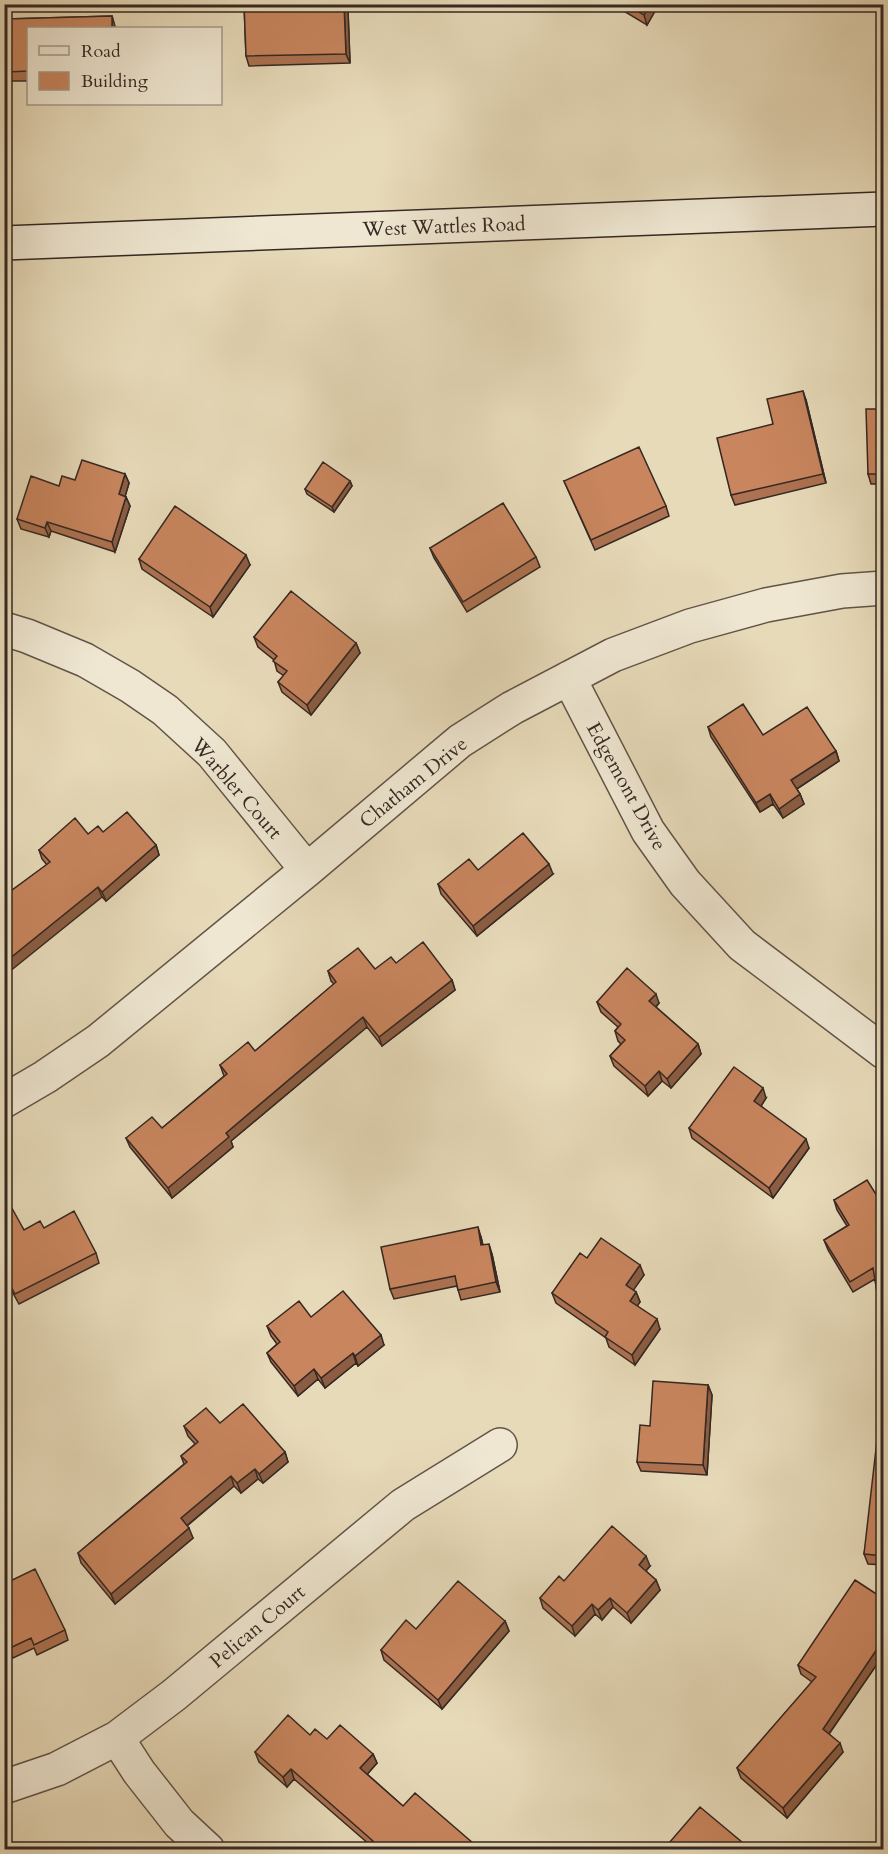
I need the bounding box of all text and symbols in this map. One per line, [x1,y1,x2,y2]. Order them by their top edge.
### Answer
legend [27,27,222,105]
text: Road [81,39,121,64]
text: Building [81,69,149,94]
street label: West Wattles Road [361,210,526,243]
street label: Edgemont Drive [580,717,673,855]
street label: Warbler Court [184,731,289,845]
street label: Chatham Drive [354,731,473,834]
street label: Pelican Court [204,1578,311,1674]

